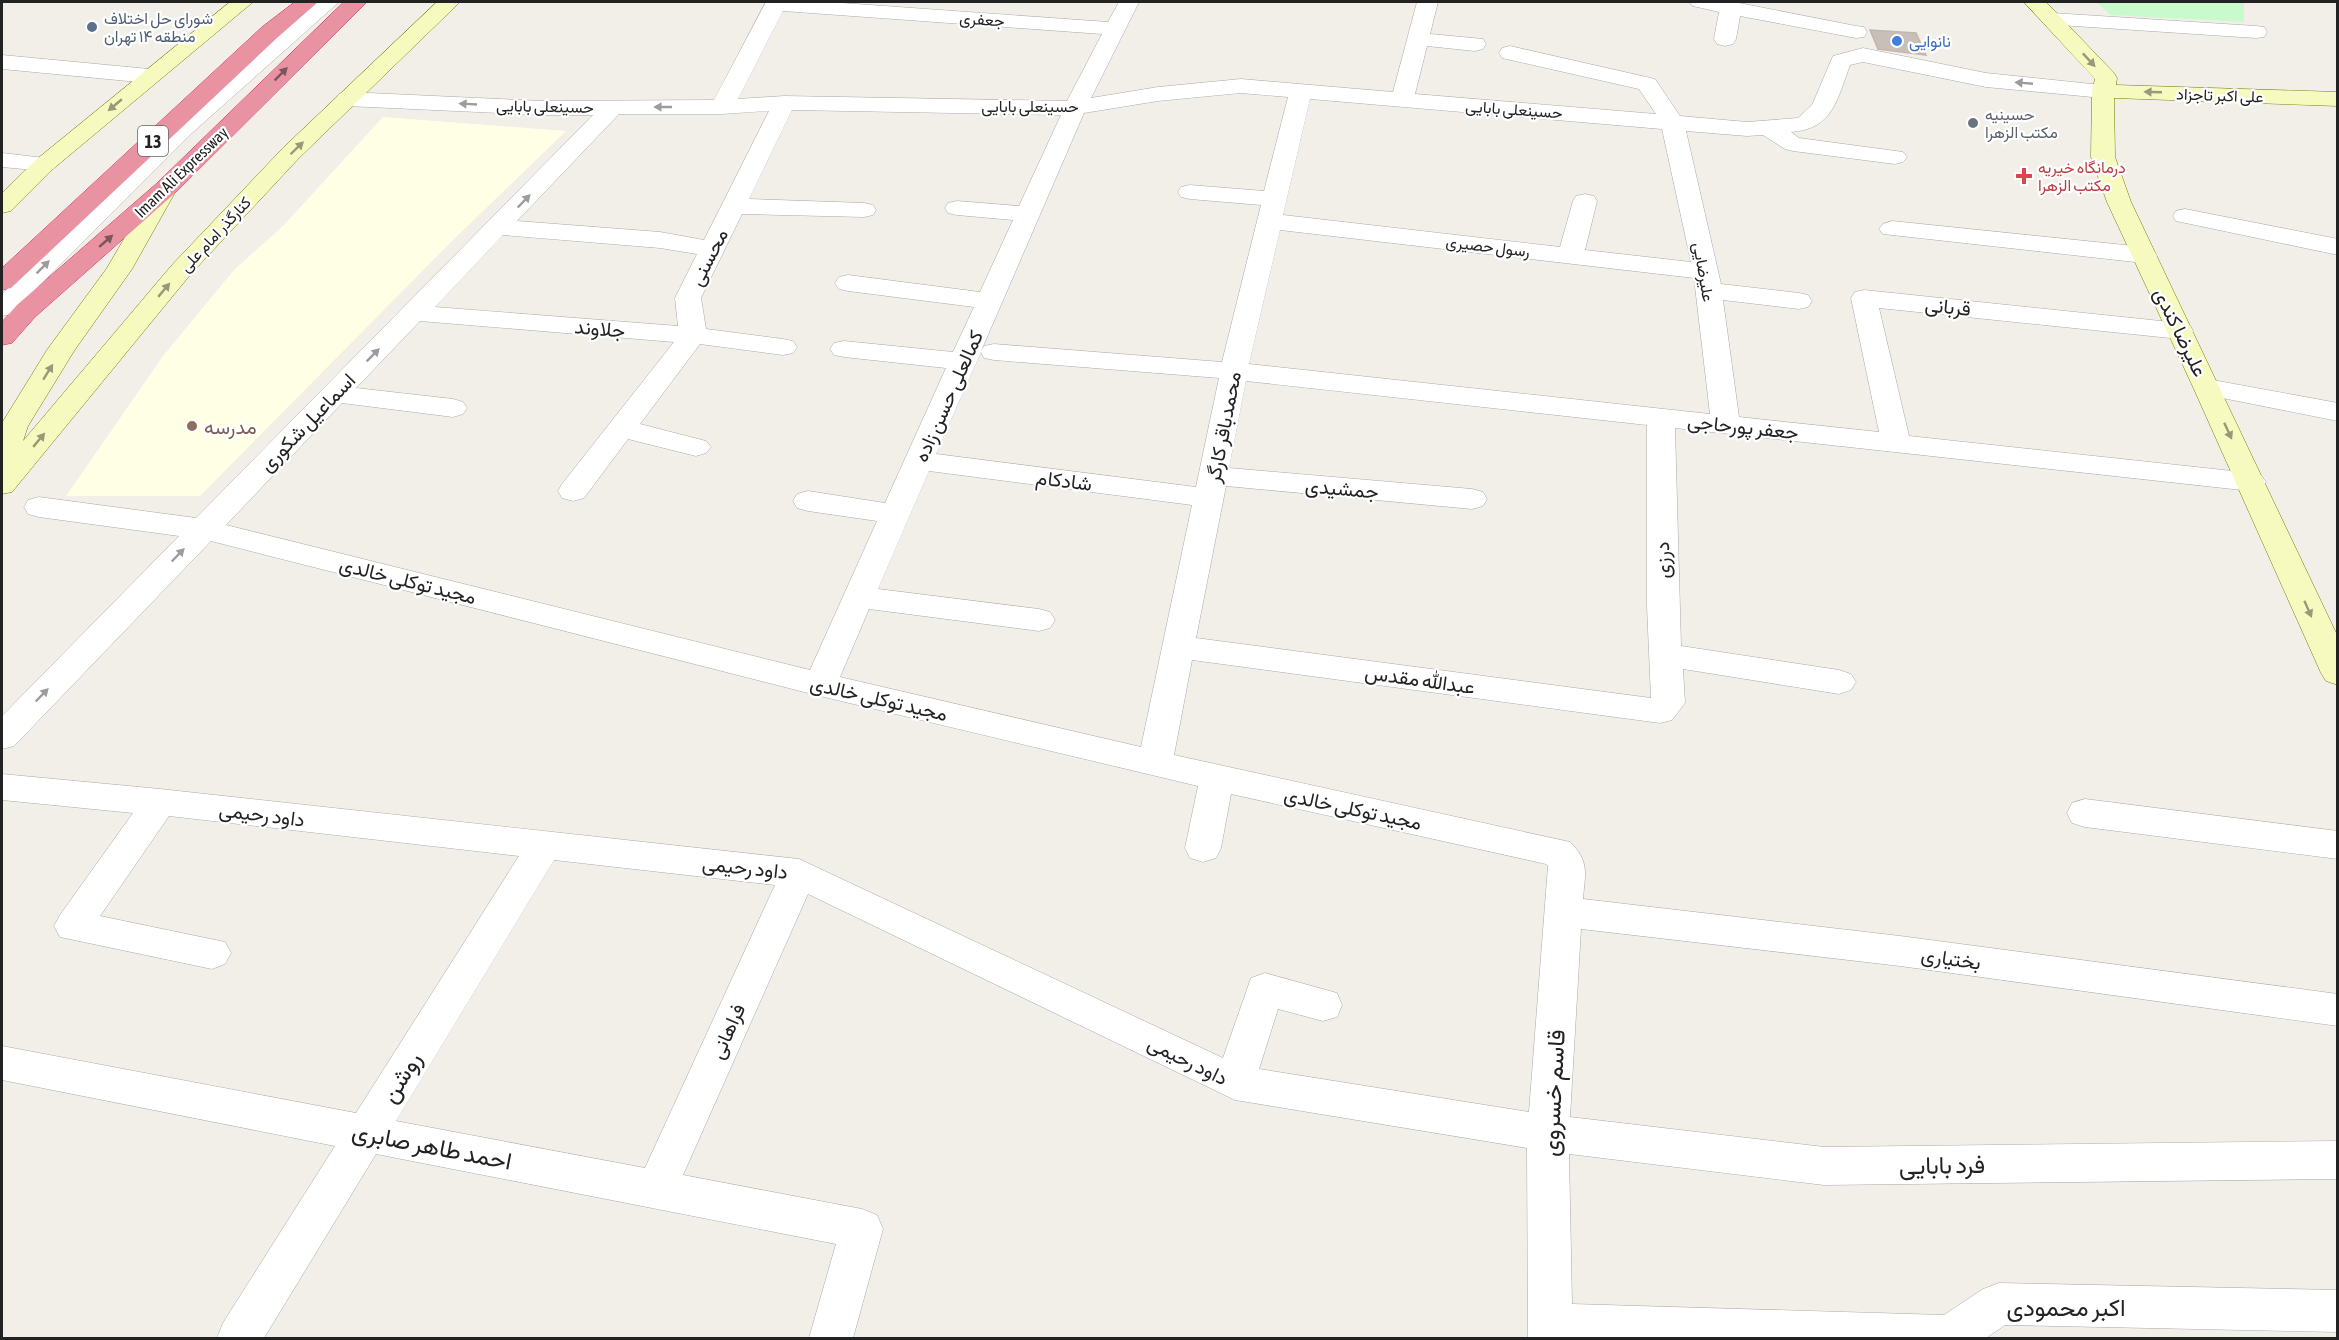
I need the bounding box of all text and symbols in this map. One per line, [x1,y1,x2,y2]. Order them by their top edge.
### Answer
street label: جعفری [959,8,1006,32]
place label: شورای حل اختلاف منطقه ۱۴ تهران [104,9,213,47]
marker: شورای حل اختلاف منطقه ۱۴ تهران [85,20,99,34]
place label: نانوایی [1909,32,1951,52]
marker: نانوایی [1890,34,1904,48]
one-way arrow [2082,52,2095,67]
one-way arrow [273,67,288,81]
one-way arrow [2014,78,2033,88]
street label: علی اکبر تاجزاد [2176,84,2264,108]
one-way arrow [2144,88,2163,97]
street label: حسینعلی بابایی [496,96,594,118]
street label: حسینعلی بابایی [981,97,1079,117]
street label: حسینعلی بابایی [1465,97,1564,123]
one-way arrow [107,98,123,111]
one-way arrow [459,100,478,109]
one-way arrow [654,102,673,112]
place label: حسینیه مکتب الزهرا [1985,105,2058,143]
marker: حسینیه مکتب الزهرا [1966,116,1980,130]
street label: Imam Ali Expressway [131,123,232,222]
road number: 13 [138,126,168,156]
one-way arrow [289,141,303,155]
place label: درمانگاه خیریه مکتب الزهرا [2038,158,2126,196]
marker: درمانگاه خیریه مکتب الزهرا [2015,167,2033,185]
street label: کنارگذر امام علی [176,193,256,277]
one-way arrow [517,193,531,208]
street label: محسنی [684,225,733,290]
street label: رسول حصیری [1445,232,1531,262]
one-way arrow [98,235,113,248]
street label: علیرضایی [1688,241,1718,303]
one-way arrow [36,261,50,275]
one-way arrow [157,283,170,298]
street label: علیرضا کندی [2148,284,2212,381]
street label: قربانی [1924,292,1972,322]
street label: جلاوند [574,314,626,344]
street label: کمالعلی حسن زاده [909,327,989,466]
one-way arrow [365,349,379,363]
one-way arrow [42,364,53,380]
street label: اسماعیل شکوری [254,368,361,477]
street label: محمدباقر کارگر [1201,369,1247,486]
street label: جعفر پورحاجی [1686,409,1800,446]
place label: مدرسه [204,415,257,440]
marker: مدرسه [185,419,199,433]
one-way arrow [2223,422,2232,439]
one-way arrow [32,433,45,448]
street label: شادکام [1034,465,1093,497]
street label: جمشیدی [1304,473,1380,504]
street label: درزی [1650,541,1676,579]
one-way arrow [171,549,185,563]
street label: مجید توکلی خالدی [337,552,479,610]
one-way arrow [2304,600,2313,617]
street label: عبدالله مقدس [1363,660,1476,699]
street label: مجید توکلی خالدی [808,671,950,727]
one-way arrow [35,689,49,703]
street label: مجید توکلی خالدی [1282,782,1424,836]
street label: داود رحیمی [218,797,306,833]
street label: داود رحیمی [701,851,789,885]
street label: بختیاری [1919,942,1982,976]
street label: فراهانی [705,1000,751,1063]
street label: قاسم خسروی [1536,1029,1573,1158]
street label: داود رحیمی [1143,1031,1232,1091]
street label: روشن [375,1047,429,1108]
street label: احمد طاهر صابری [349,1117,514,1177]
street label: فرد بابایی [1899,1151,1985,1181]
street label: اکبر محمودی [2006,1294,2126,1323]

